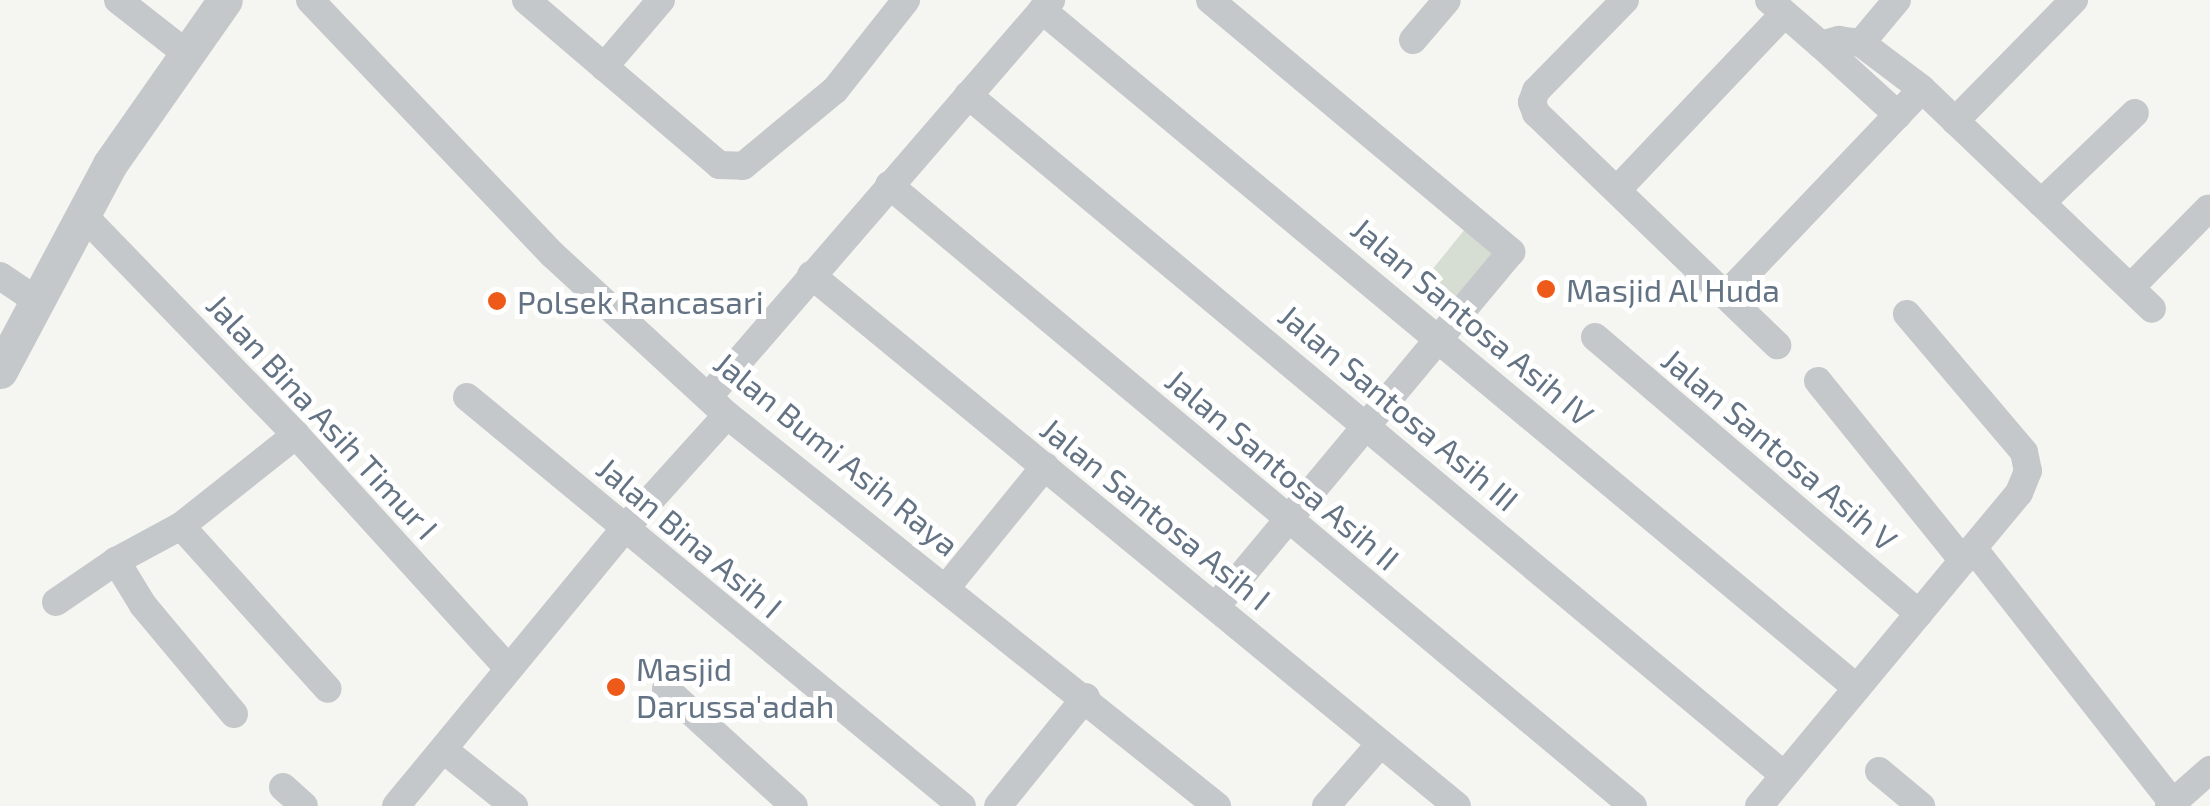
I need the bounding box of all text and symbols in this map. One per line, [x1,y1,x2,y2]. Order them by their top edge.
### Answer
street label: Jalan Santosa Asih IV [1344,208,1602,434]
place label: Masjid Al Huda [1566,270,1781,308]
marker: Masjid Al Huda [1535,278,1557,300]
place label: Polsek Rancasari [517,282,764,320]
street label: Jalan Bina Asih Timur I [199,285,447,547]
marker: Polsek Rancasari [486,290,508,312]
street label: Jalan Santosa Asih III [1271,295,1527,519]
street label: Jalan Santosa Asih V [1654,339,1906,559]
street label: Jalan Bumi Asih Raya [707,342,967,564]
street label: Jalan Santosa Asih II [1158,360,1408,578]
street label: Jalan Santosa Asih I [1033,408,1279,618]
street label: Jalan Bina Asih I [589,448,791,626]
place label: Masjid Darussa'adah [636,650,834,725]
marker: Masjid Darussa'adah [605,676,627,698]

